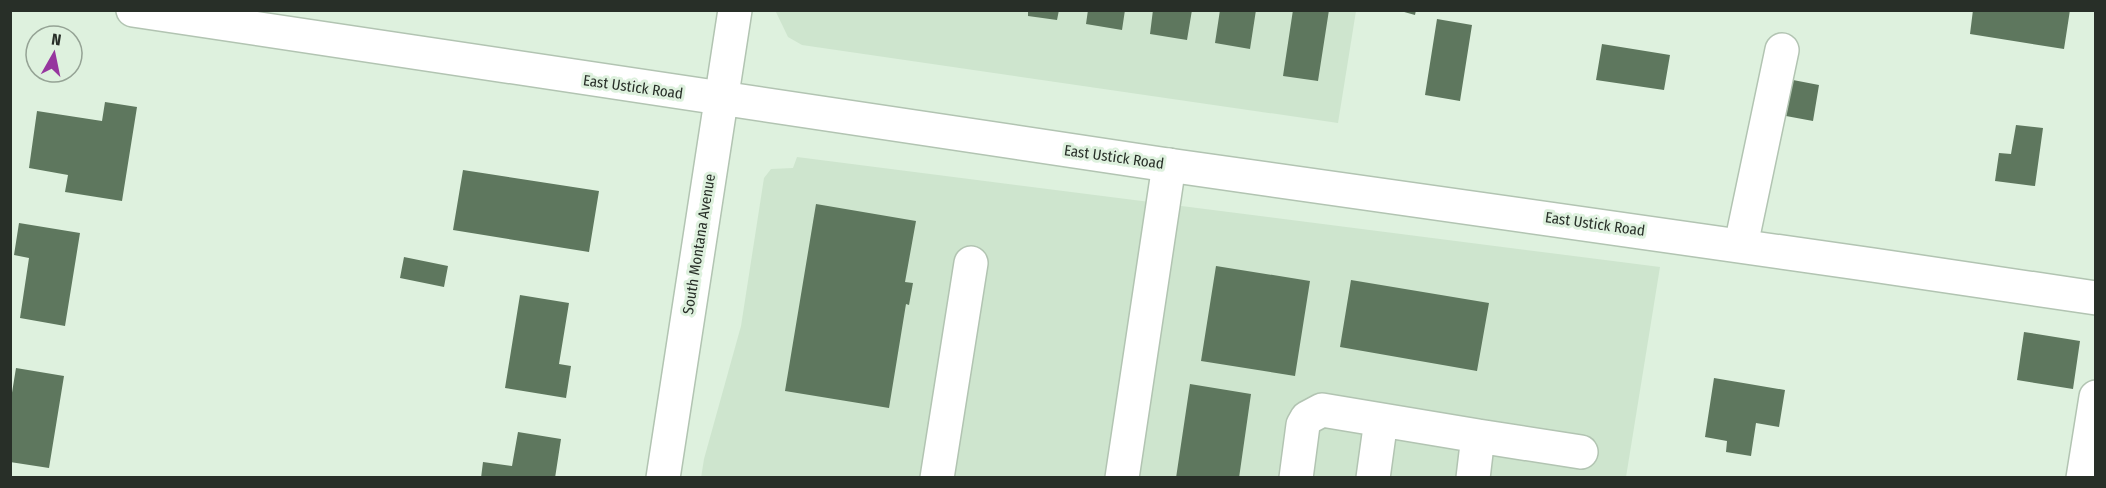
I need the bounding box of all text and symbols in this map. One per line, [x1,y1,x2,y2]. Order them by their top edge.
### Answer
north arrow [24,24,84,84]
text: N [50,30,62,50]
street label: East Ustick Road [582,71,684,103]
street label: East Ustick Road [1063,141,1165,173]
street label: South Montana Avenue [679,172,719,316]
street label: East Ustick Road [1544,208,1646,240]

